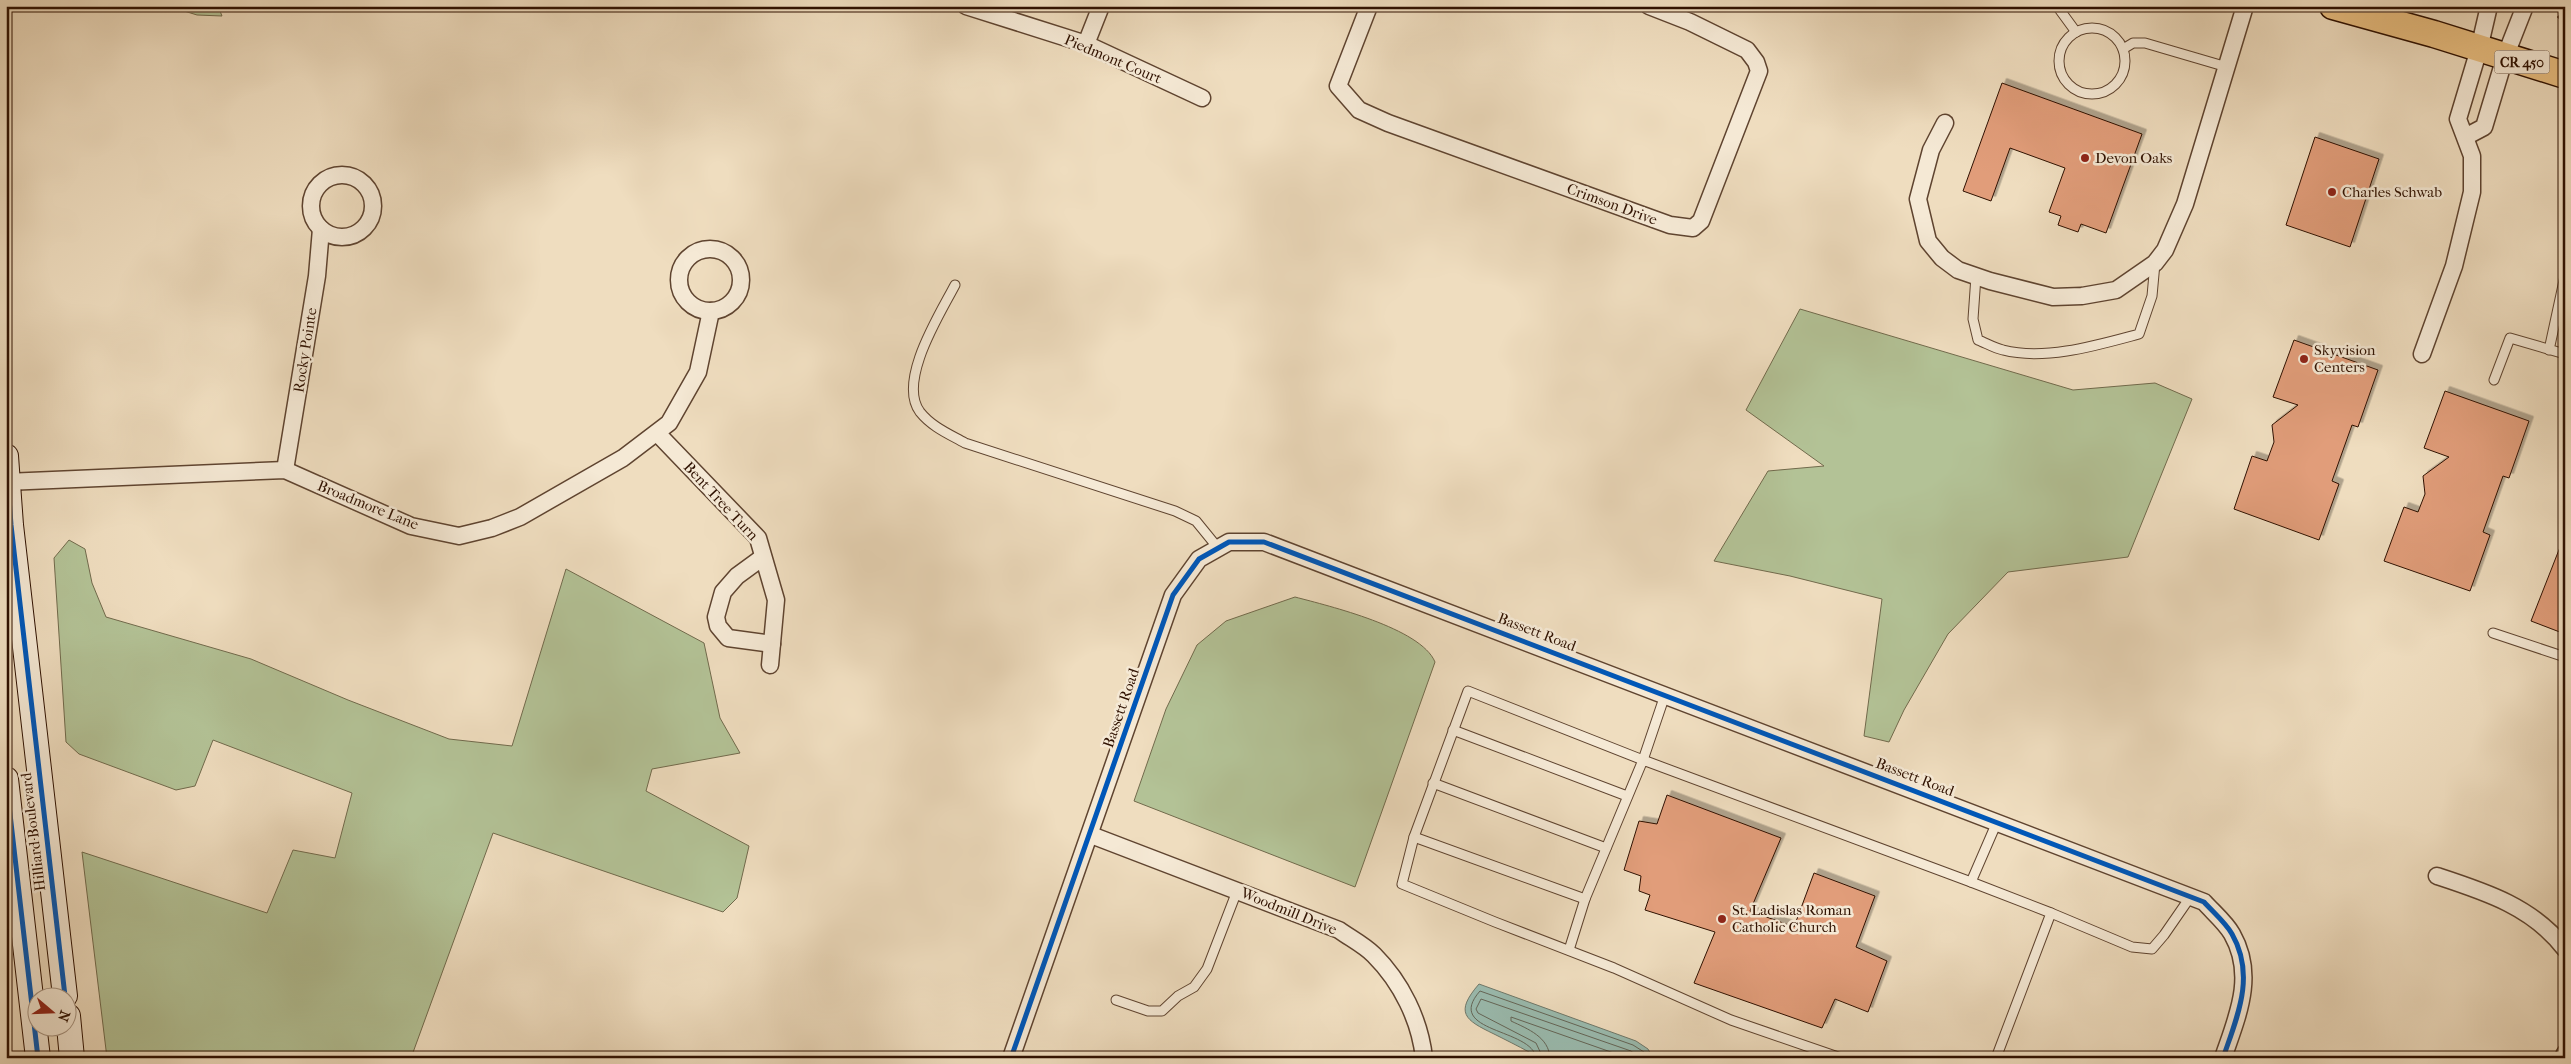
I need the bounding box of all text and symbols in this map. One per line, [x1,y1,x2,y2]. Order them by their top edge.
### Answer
street label: Piedmont Court [1062,30,1165,88]
road number: CR 450 [2494,51,2550,74]
place label: Devon Oaks [2095,149,2173,167]
marker: Devon Oaks [2079,152,2091,164]
street label: Crimson Drive [1564,179,1660,229]
place label: Charles Schwab [2342,183,2442,201]
marker: Charles Schwab [2326,186,2338,198]
street label: Rocky Pointe [289,306,321,394]
place label: Skyvision Centers [2314,341,2376,376]
marker: Skyvision Centers [2298,353,2310,365]
street label: Bent Tree Turn [680,458,762,544]
street label: Broadmore Lane [315,476,422,534]
street label: Bassett Road [1495,609,1580,655]
street label: Bassett Road [1099,665,1143,750]
street label: Bassett Road [1873,754,1958,800]
street label: Hilliard Boulevard [17,771,49,892]
street label: Woodmill Drive [1237,883,1340,939]
place label: St. Ladislas Roman Catholic Church [1732,901,1852,936]
marker: St. Ladislas Roman Catholic Church [1716,913,1728,925]
north arrow [28,986,78,1036]
text: N [54,1008,74,1024]

